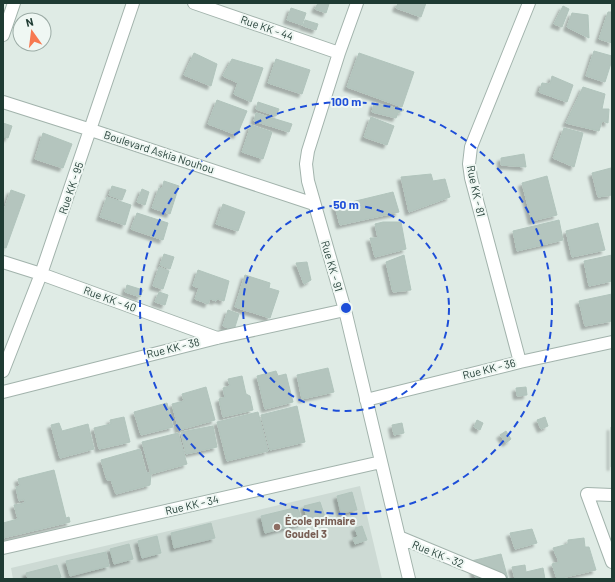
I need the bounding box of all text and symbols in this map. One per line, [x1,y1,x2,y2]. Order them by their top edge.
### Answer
north arrow [12,12,52,52]
street label: Rue KK - 44 [239,12,295,43]
text: N [24,15,35,29]
text: 100 m [331,94,361,108]
street label: Boulevard Askia Nouhou [102,128,216,176]
street label: Rue KK - 95 [56,160,86,216]
street label: Rue KK - 81 [465,164,488,218]
text: 50 m [333,197,359,211]
street label: Rue KK - 91 [319,239,346,293]
street label: Rue KK - 40 [82,283,138,314]
centre of rings [339,301,353,315]
street label: Rue KK - 38 [145,335,201,360]
street label: Rue KK - 36 [461,356,517,381]
street label: Rue KK - 34 [164,492,220,517]
place label: École primaire Goudel 3 [285,514,355,540]
marker: École primaire Goudel 3 [272,522,282,532]
street label: Rue KK - 32 [411,537,466,570]

